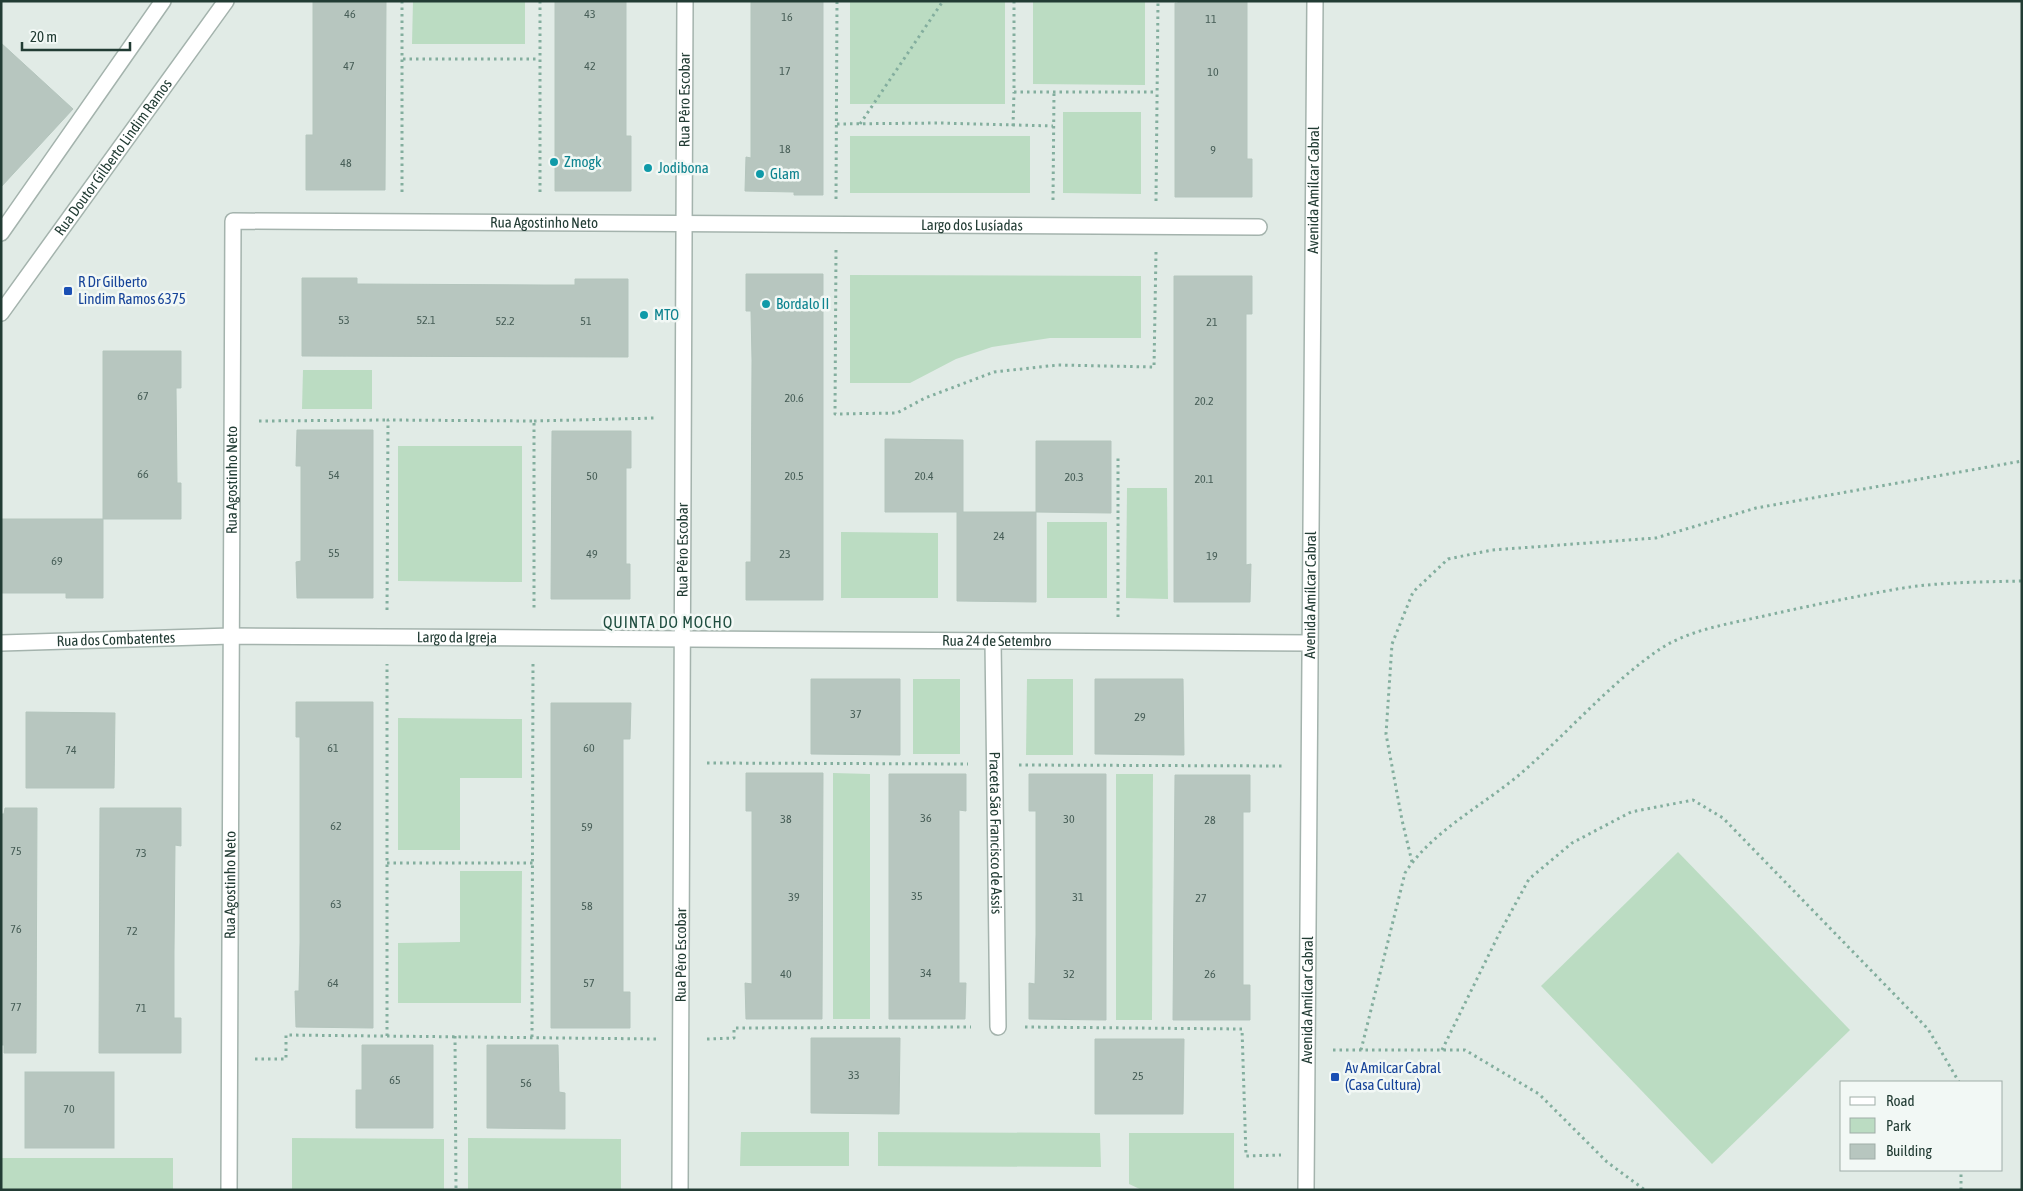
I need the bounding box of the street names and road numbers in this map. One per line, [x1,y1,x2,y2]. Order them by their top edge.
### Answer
street label: Rua Pêro Escobar [675,52,693,147]
street label: Rua Doutor Gilberto Lindim Ramos [51,75,175,239]
street label: Avenida Amílcar Cabral [1304,126,1322,254]
street label: Rua Agostinho Neto [490,214,598,231]
street label: Largo dos Lusíadas [921,216,1023,234]
street label: Rua Agostinho Neto [223,426,240,534]
street label: Rua Pêro Escobar [673,502,691,597]
street label: Avenida Amílcar Cabral [1301,531,1319,659]
street label: Largo da Igreja [417,628,497,646]
street label: Rua dos Combatentes [56,629,175,649]
street label: Rua 24 de Setembro [942,632,1052,649]
street label: Praceta São Francisco de Assis [986,752,1006,914]
street label: Rua Agostinho Neto [221,831,238,939]
street label: Rua Pêro Escobar [672,907,689,1002]
street label: Avenida Amílcar Cabral [1298,936,1316,1064]

